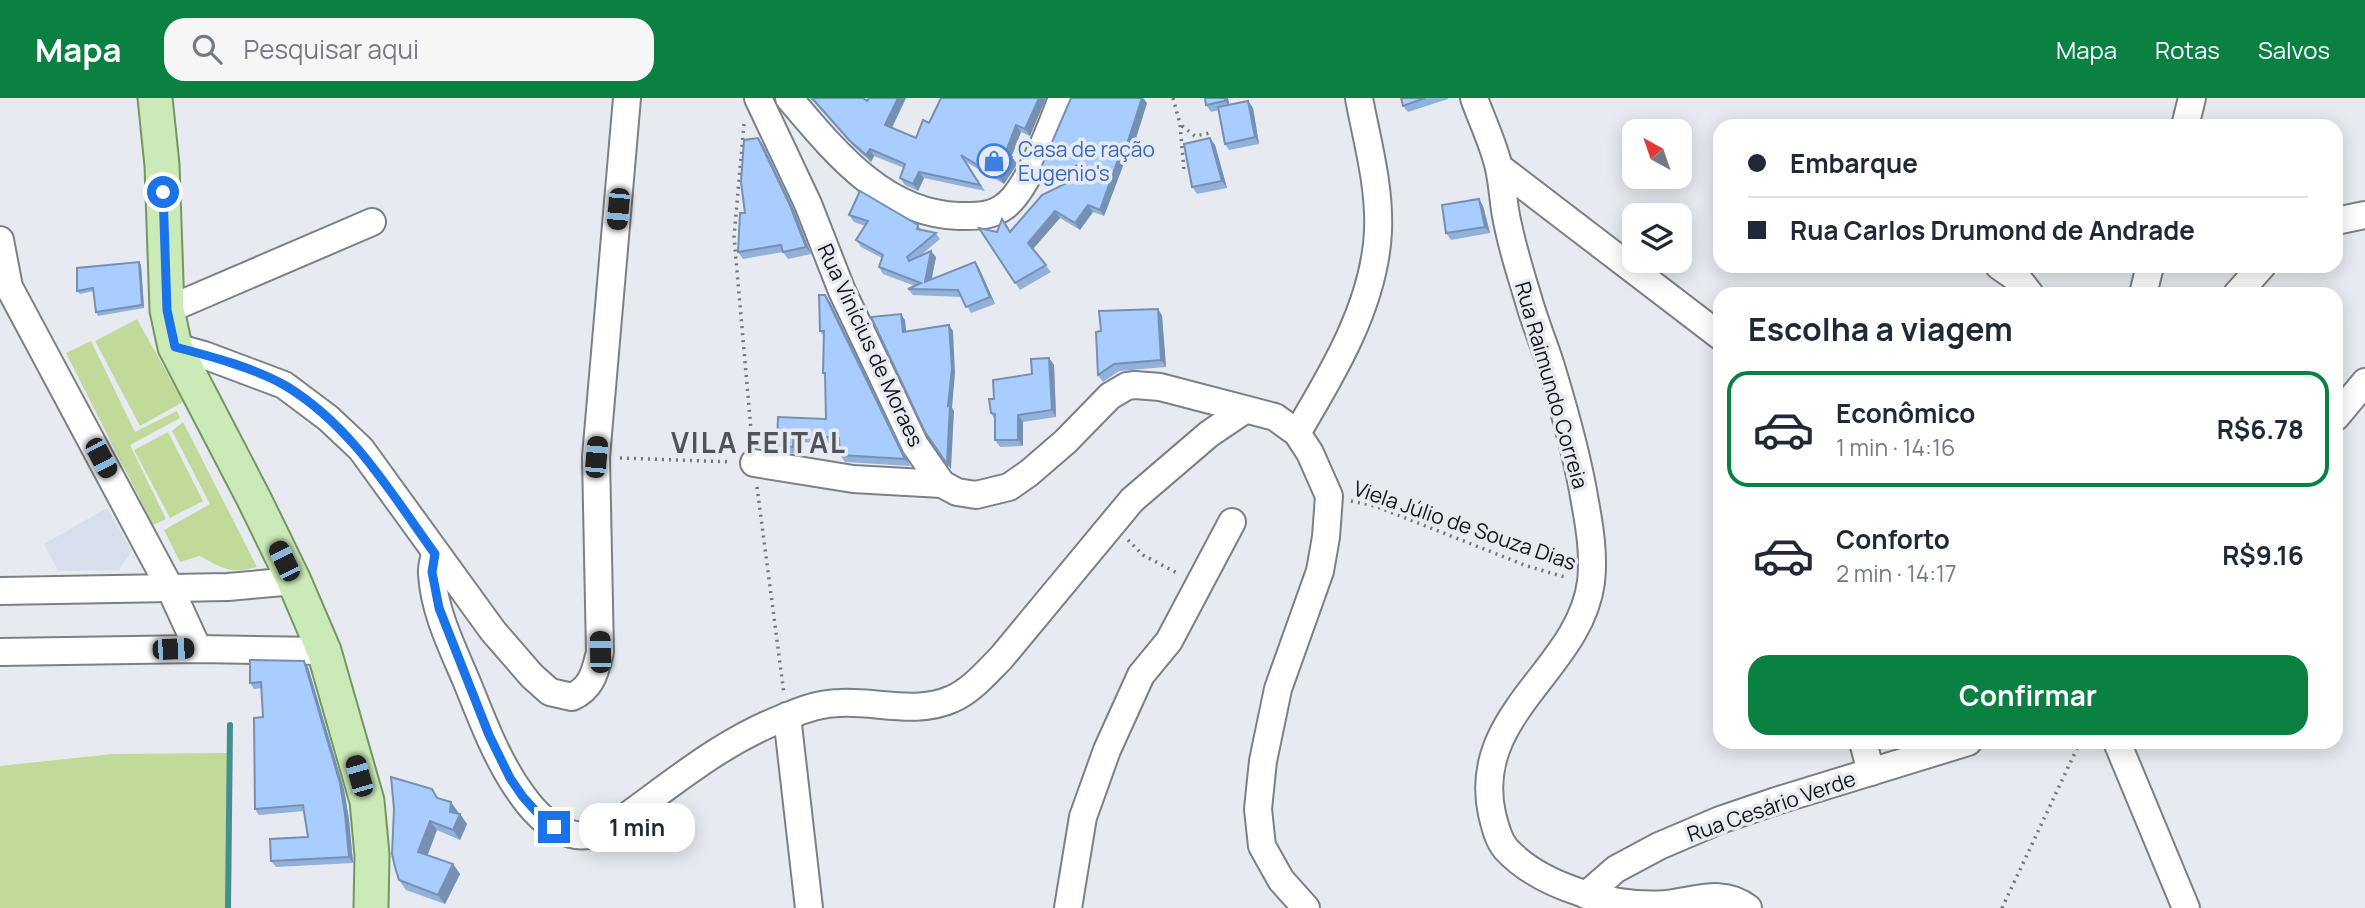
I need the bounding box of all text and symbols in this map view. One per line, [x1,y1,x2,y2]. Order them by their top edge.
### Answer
search box [164,18,654,81]
text: Mapa [35,27,122,72]
icon: search [188,30,226,68]
text: Pesquisar aqui [244,31,419,67]
text: Mapa [2056,33,2117,66]
text: Rotas [2155,33,2220,66]
text: Salvos [2258,33,2330,66]
north arrow [1622,119,1692,189]
map controls [1622,119,1692,273]
place label: Casa de ração Eugenio's [1018,135,1155,187]
shop icon: Casa de ração Eugenio's [975,142,1013,180]
text: Embarque [1790,145,1918,181]
route start [147,176,179,208]
car [606,187,631,231]
button: layers [1622,203,1692,273]
text: Rua Carlos Drumond de Andrade [1790,212,2195,248]
street label: Rua Vinícius de Moraes [812,239,930,451]
street label: Rua Raimundo Correia [1509,278,1595,492]
text: Escolha a viagem [1748,307,2013,351]
text: Econômico [1836,395,1975,431]
icon: car [1752,398,1815,461]
text: R$6.78 [2217,411,2304,447]
district label: VILA FEITAL [671,423,847,461]
text: 1 min · 14:16 [1836,431,1955,463]
car [82,435,121,481]
car [584,435,609,479]
street label: Viela Júlio de Souza Dias [1350,474,1580,576]
text: Conforto [1836,521,1950,557]
icon: car [1752,524,1815,587]
text: R$9.16 [2222,537,2304,573]
car [266,538,303,584]
text: 2 min · 14:17 [1836,557,1957,589]
car [590,631,611,673]
car [152,638,195,660]
button: Confirmar [1748,655,2308,735]
car [344,753,375,799]
street label: Rua Cesário Verde [1683,764,1859,848]
callout: 1 min [578,802,694,852]
route end [538,811,570,843]
text: 1 min [609,811,665,843]

